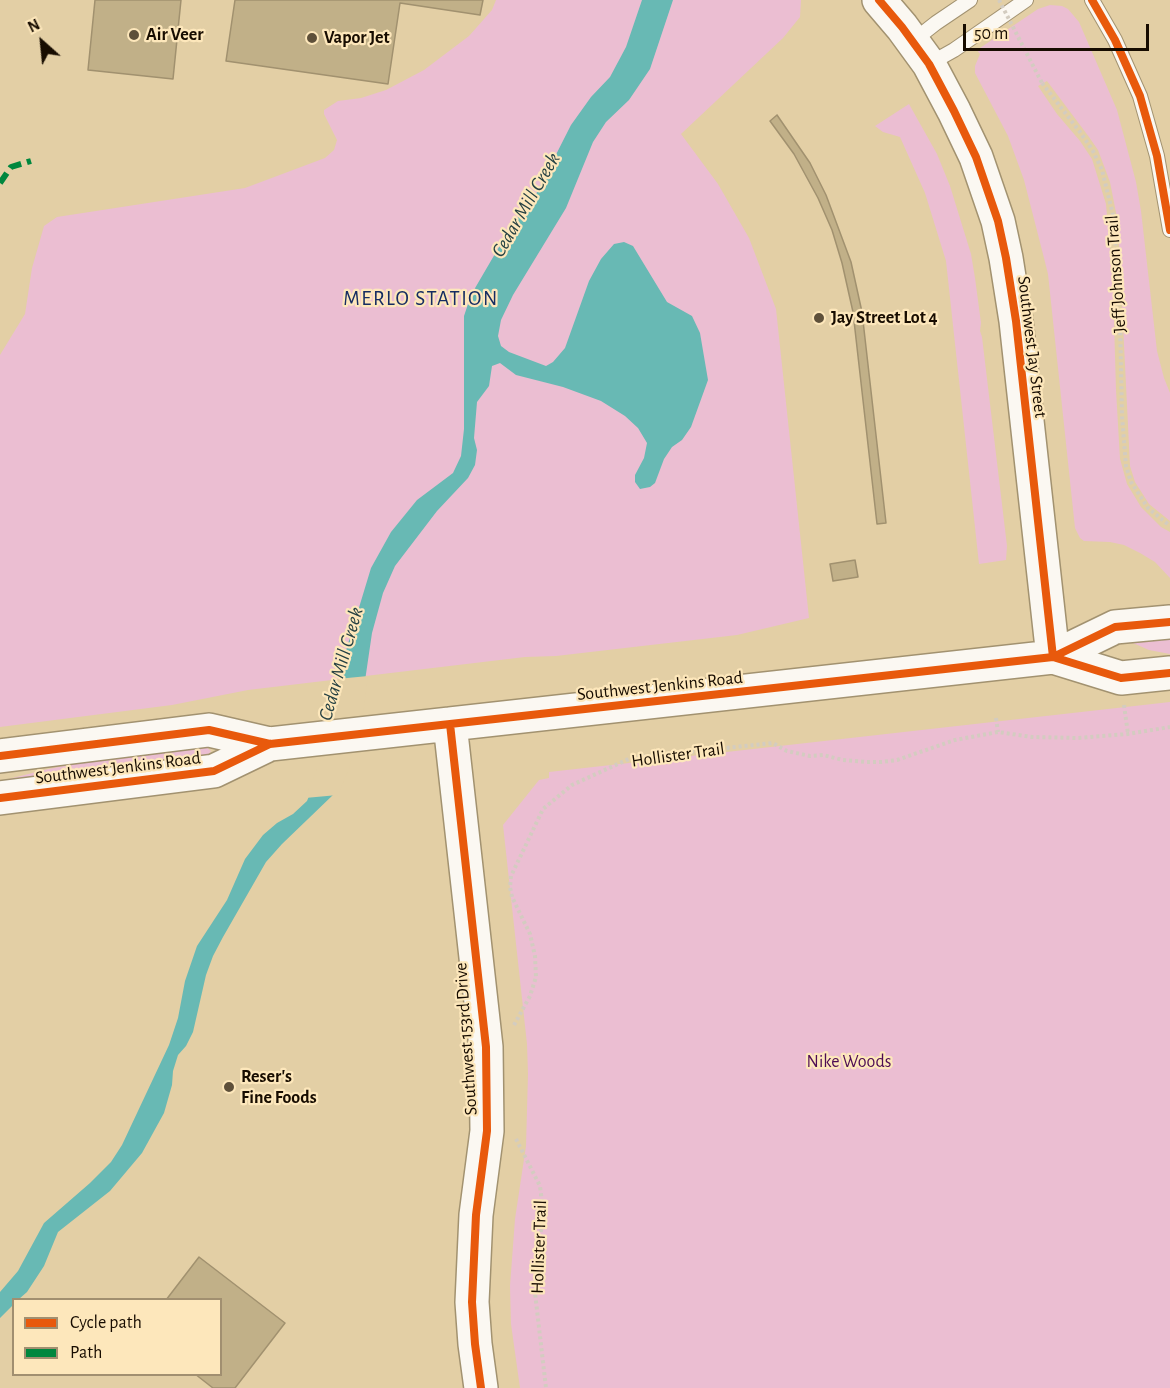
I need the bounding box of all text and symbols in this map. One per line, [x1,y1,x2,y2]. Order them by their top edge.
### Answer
north arrow [12,12,72,72]
scale bar [966,12,1152,50]
text: N [25,16,42,36]
place label: Air Veer [146,24,203,46]
text: 50 m [974,25,1008,43]
place label: Vapor Jet [324,27,390,49]
marker: Air Veer [127,28,141,42]
marker: Vapor Jet [305,31,319,45]
water label: Cedar Mill Creek [486,148,566,262]
street label: Jeff Johnson Trail [1101,214,1131,334]
street label: Southwest Jay Street [1013,275,1051,419]
district label: MERLO STATION [343,286,499,312]
place label: Jay Street Lot 4 [831,307,938,329]
marker: Jay Street Lot 4 [812,311,826,325]
water label: Cedar Mill Creek [313,605,369,723]
street label: Southwest Jenkins Road [576,667,744,705]
street label: Hollister Trail [630,738,726,772]
street label: Southwest Jenkins Road [34,747,202,789]
street label: Southwest 153rd Drive [450,962,482,1116]
park label: Nike Woods [807,1051,891,1073]
place label: Reser's Fine Foods [241,1066,317,1108]
marker: Reser's Fine Foods [222,1080,236,1094]
street label: Hollister Trail [527,1200,551,1294]
legend [12,1298,222,1376]
text: Cycle path [70,1314,142,1332]
text: Path [70,1344,102,1362]

